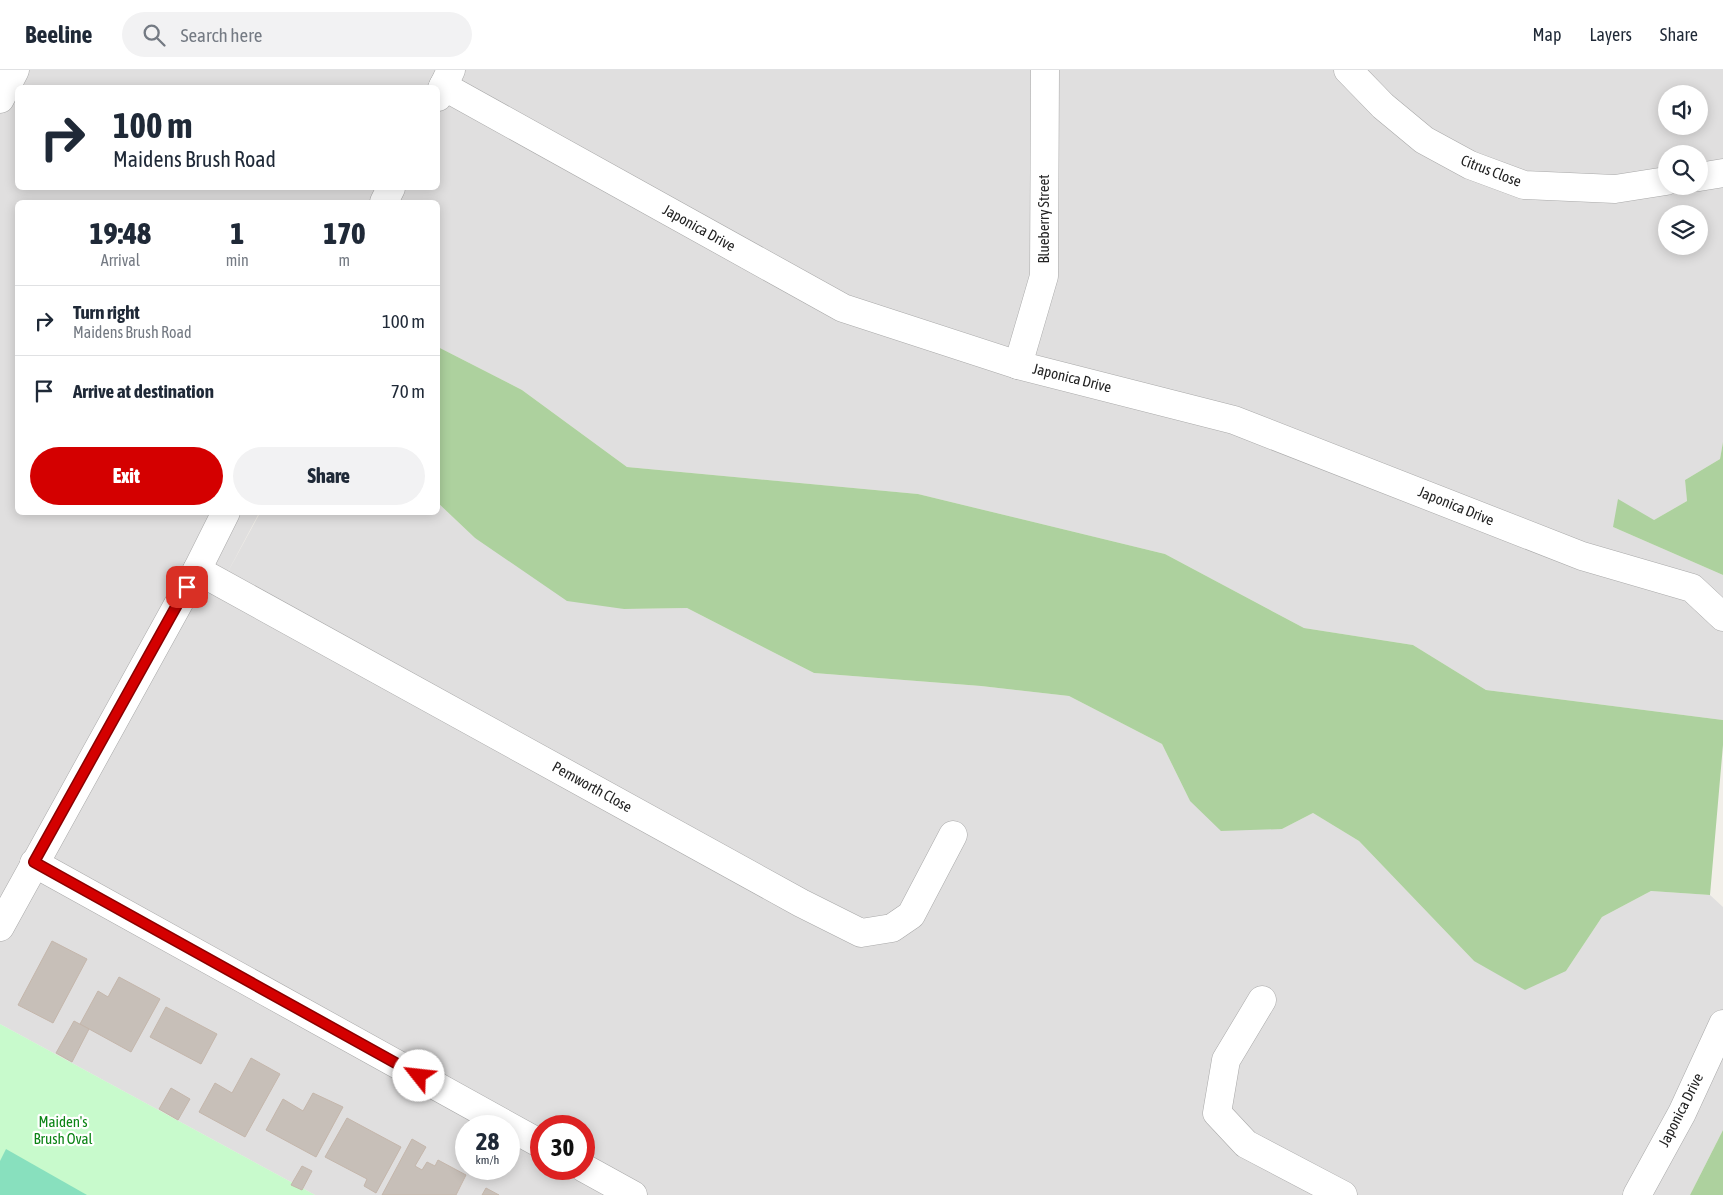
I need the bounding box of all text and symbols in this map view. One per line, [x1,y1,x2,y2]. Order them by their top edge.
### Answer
search box [122,12,472,57]
text: Beeline [25,21,92,48]
icon: search [140,21,168,49]
text: Search here [180,24,262,46]
text: Map [1532,24,1561,45]
text: Layers [1589,24,1632,45]
text: Share [1660,24,1698,45]
map controls [1658,85,1708,255]
button: sound [1658,85,1708,135]
icon: right [30,105,95,170]
text: 100 m [113,105,192,145]
button: search [1658,145,1708,195]
text: Maidens Brush Road [113,146,276,172]
street label: Citrus Close [1459,151,1524,190]
street label: Blueberry Street [1035,174,1052,264]
street label: Japonica Drive [660,201,739,255]
button: layers [1658,205,1708,255]
text: 19:48 [89,216,151,250]
text: 1 [230,216,244,250]
text: 170 [323,216,365,250]
text: Arrival [101,251,140,269]
text: min [226,251,249,269]
text: m [339,251,350,269]
text: Turn right [73,301,140,323]
icon: right [30,307,58,335]
text: 100 m [382,310,425,332]
text: Maidens Brush Road [73,323,191,341]
street label: Japonica Drive [1031,360,1113,396]
icon: arrive [30,377,58,405]
text: Arrive at destination [73,380,214,402]
text: 70 m [391,380,425,402]
button: Exit [30,447,223,505]
button: Share [233,447,425,505]
street label: Japonica Drive [1416,483,1497,529]
pin [166,566,208,608]
icon: arrive [173,573,201,601]
street label: Pemworth Close [549,758,635,815]
position arrow [392,1049,444,1101]
street label: Japonica Drive [1655,1070,1706,1149]
park label: Maiden's Brush Oval [33,1113,93,1147]
speed limit sign: 30 [530,1115,595,1180]
text: 28 [476,1127,499,1155]
text: km/h [476,1153,499,1167]

